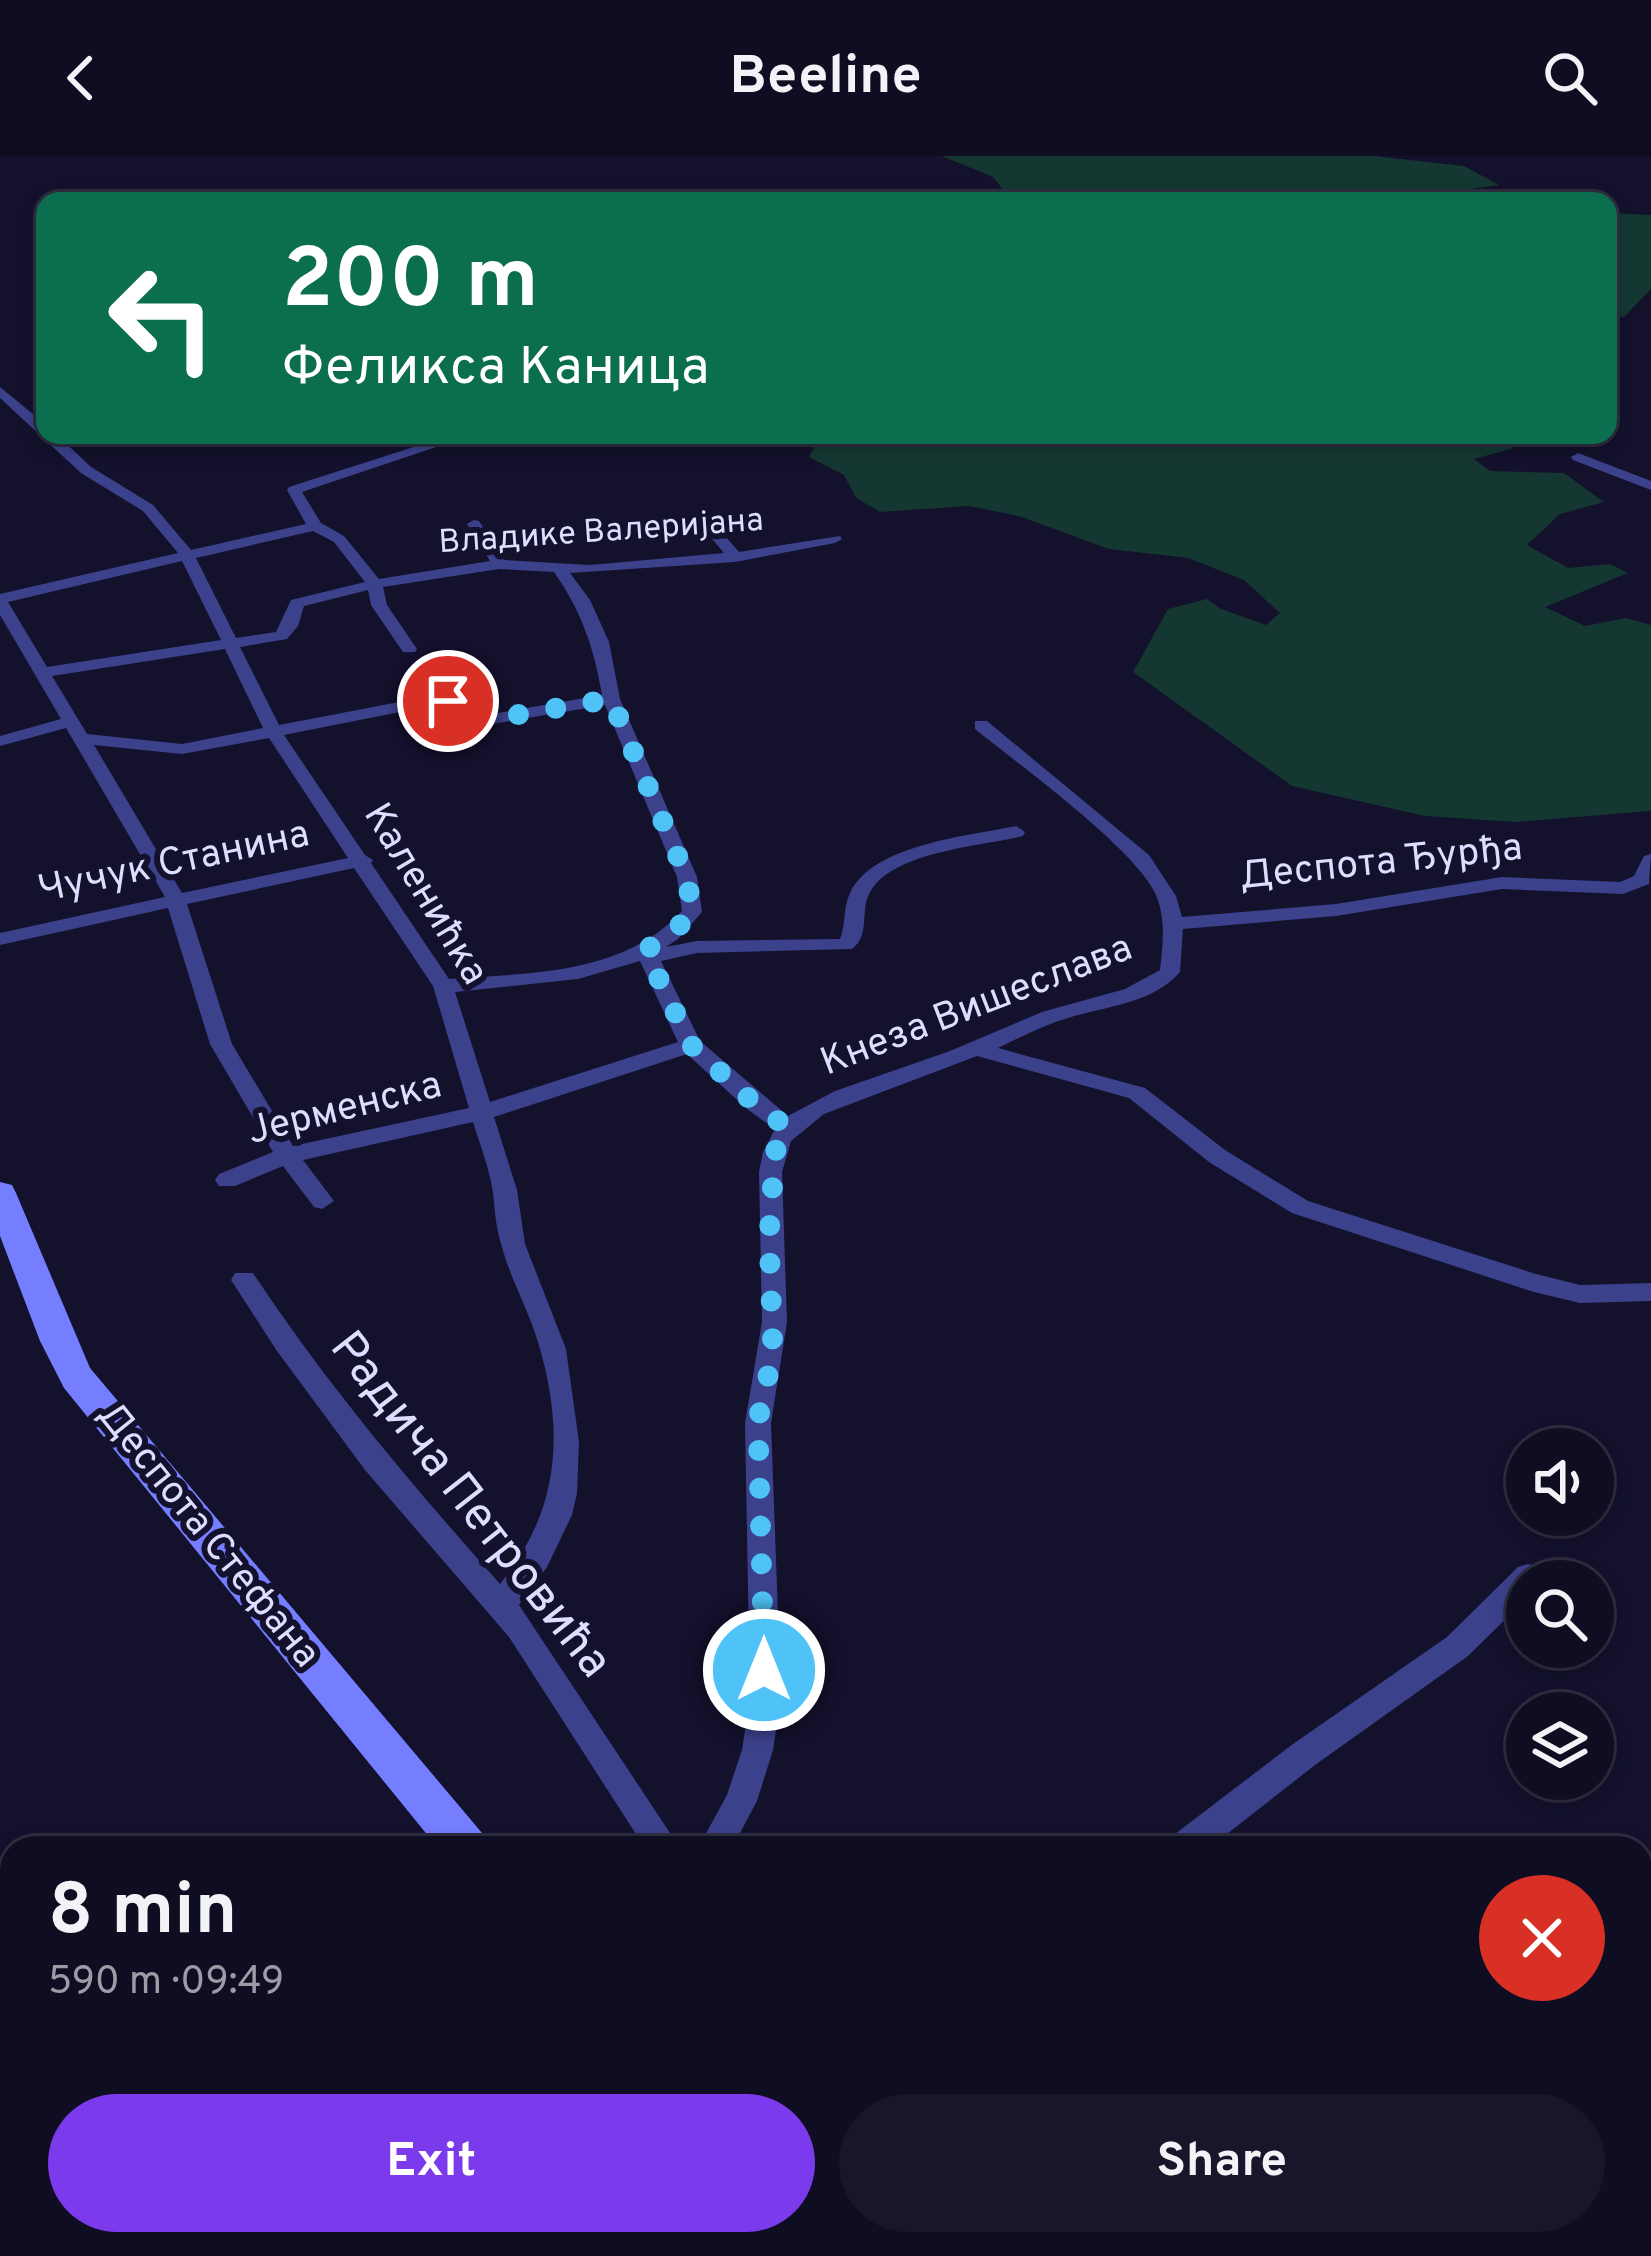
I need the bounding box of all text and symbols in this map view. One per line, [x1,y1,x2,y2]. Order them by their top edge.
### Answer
text: Beeline [729,44,922,113]
icon: back [48,45,114,111]
icon: search [1537,45,1603,111]
text: 200 m [282,231,539,337]
icon: left [84,240,240,396]
text: Феликса Каница [282,335,709,404]
street label: Владике Валеријана [437,501,765,565]
pin [397,650,499,752]
icon: arrive [415,668,481,734]
street label: Каленићка [351,795,497,995]
street label: Чучук Станина [34,811,314,917]
street label: Деспота Ђурђа [1237,825,1525,903]
street label: Кнеза Вишеслава [814,925,1140,1089]
street label: Јерменска [243,1062,447,1158]
street label: Радича Петровића [315,1321,623,1691]
street label: Деспота Стефана [85,1393,329,1679]
map controls [1506,1428,1614,1800]
button: sound [1506,1428,1614,1536]
button: search [1506,1560,1614,1668]
position arrow [701,1607,827,1733]
button: layers [1506,1692,1614,1800]
text: 8 min [48,1868,237,1960]
button: close [1479,1875,1605,2001]
text: 590 m · 09:49 [48,1959,284,2008]
button: Exit [48,2094,815,2232]
button: Share [839,2094,1605,2232]

